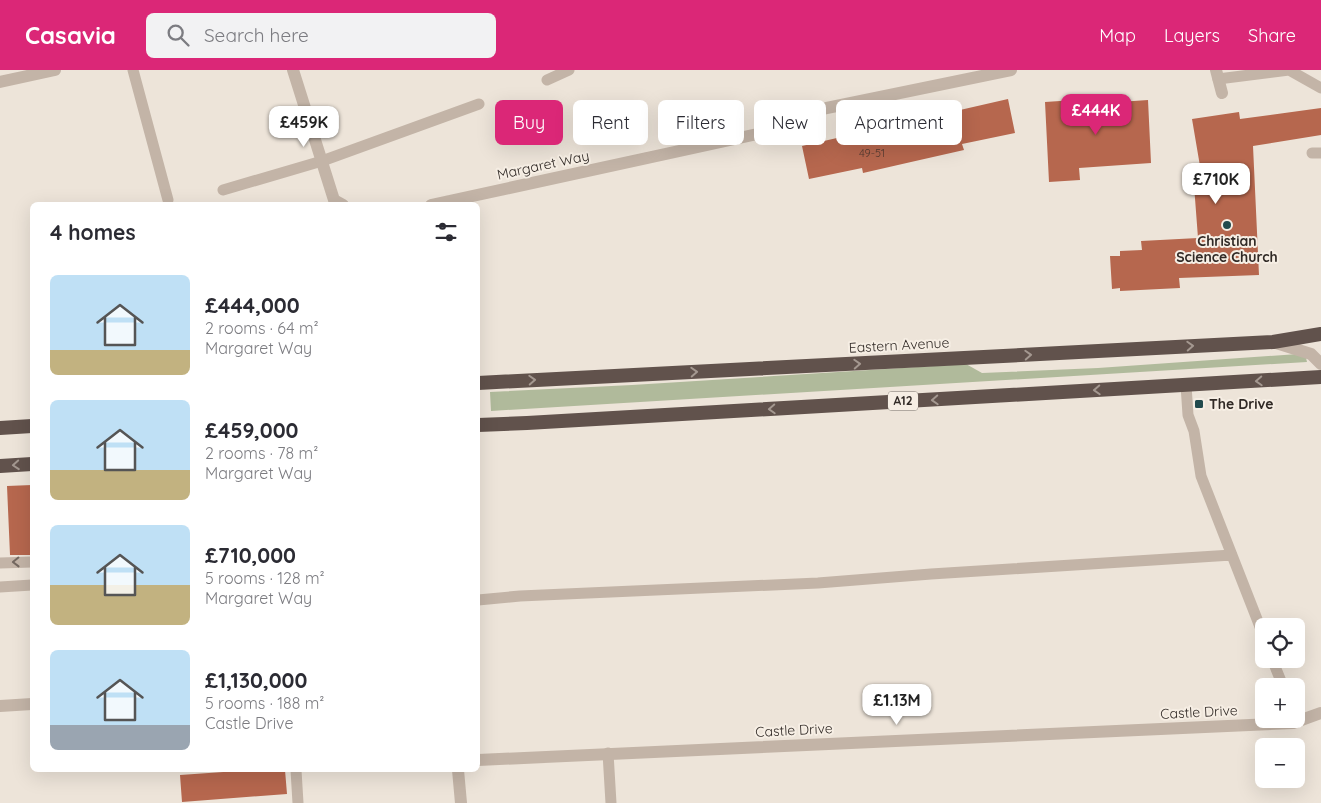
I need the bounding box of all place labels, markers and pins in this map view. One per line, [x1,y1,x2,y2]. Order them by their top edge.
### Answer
pin: £444K [1061,93,1131,136]
pin: £459K [269,106,339,148]
pin: £710K [1181,162,1251,205]
marker: Christian Science Church [1221,219,1233,231]
place label: Christian Science Church [1176,232,1278,266]
place label: The Drive [1209,395,1274,413]
marker: The Drive [1193,398,1205,410]
pin: £1.13M [856,684,938,726]

